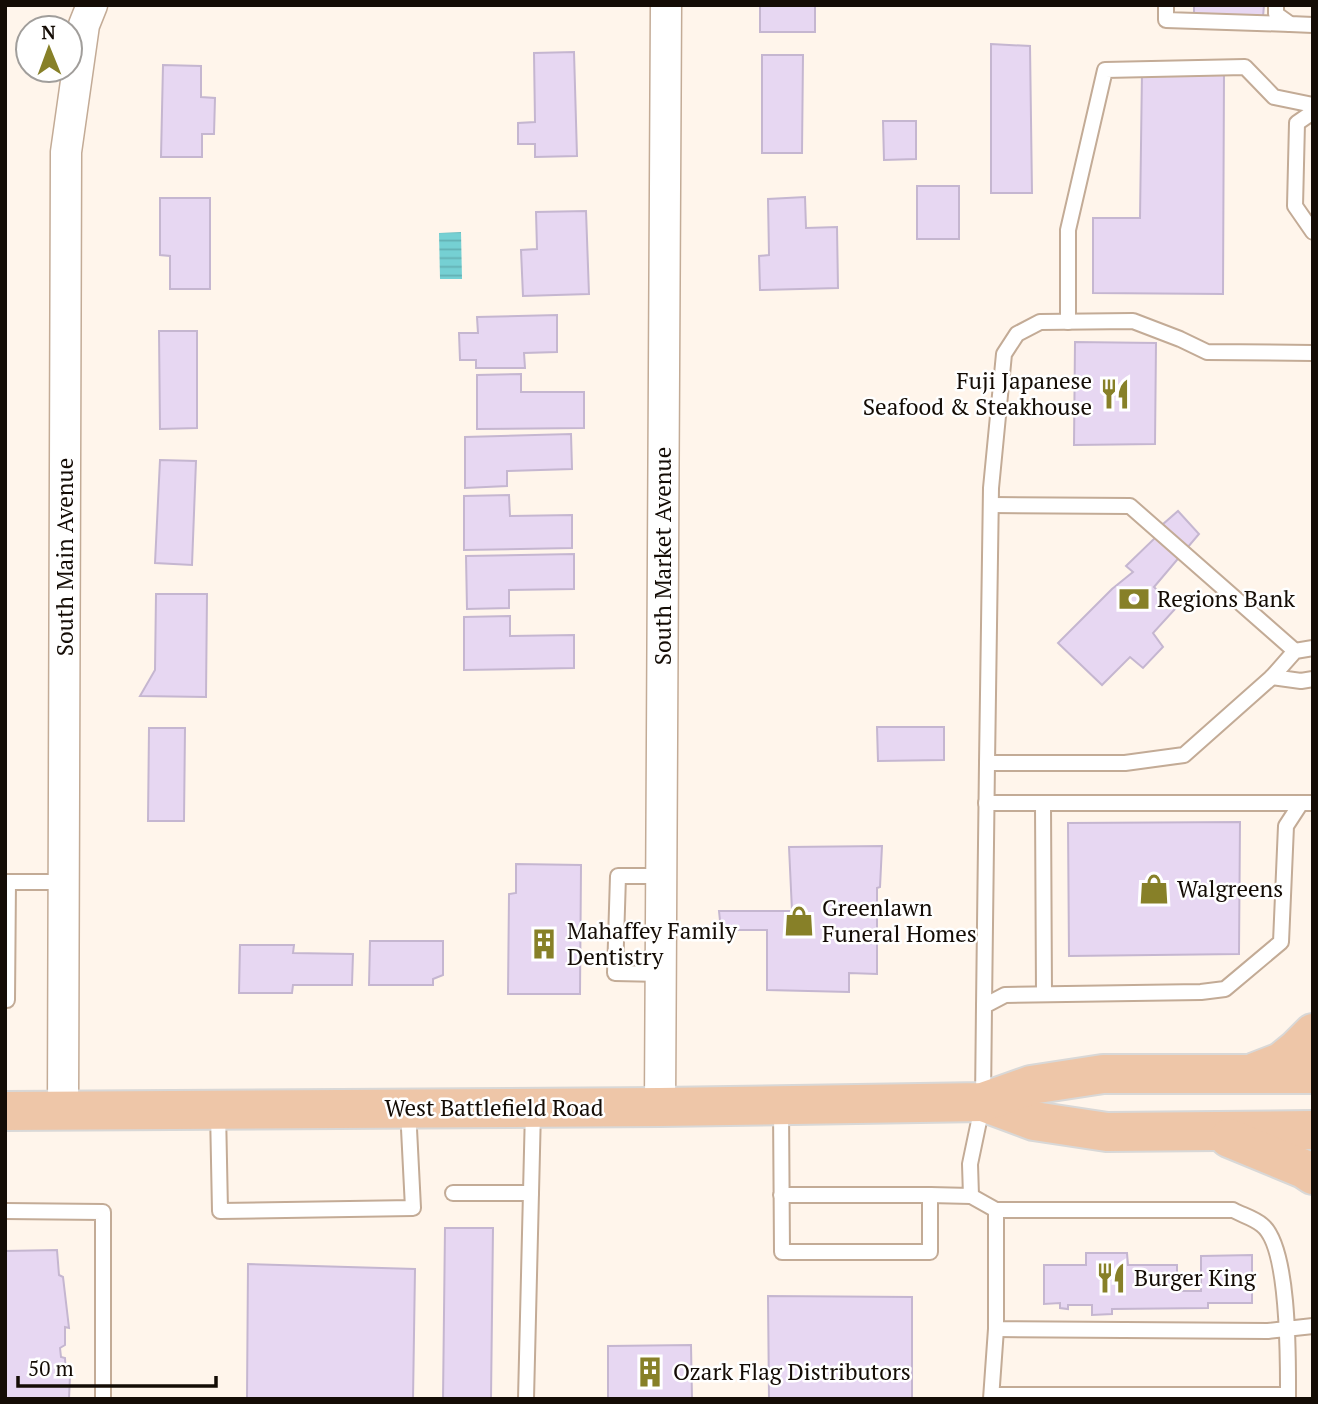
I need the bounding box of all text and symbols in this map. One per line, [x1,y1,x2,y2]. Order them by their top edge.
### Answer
north arrow [14,14,84,84]
text: N [41,19,57,44]
place label: Fuji Japanese Seafood & Steakhouse [863,365,1092,422]
restaurant icon: Fuji Japanese Seafood & Steakhouse [1098,377,1132,411]
street label: South Market Avenue [647,447,678,665]
street label: South Main Avenue [49,458,80,656]
bank icon: Regions Bank [1117,582,1151,616]
place label: Regions Bank [1157,583,1295,614]
shop icon: Walgreens [1137,872,1171,906]
place label: Walgreens [1177,873,1283,904]
place label: Greenlawn Funeral Homes [822,892,977,949]
shop icon: Greenlawn Funeral Homes [782,904,816,938]
place label: Mahaffey Family Dentistry [567,915,737,972]
building icon: Mahaffey Family Dentistry [527,927,561,961]
street label: West Battlefield Road [385,1092,604,1123]
restaurant icon: Burger King [1094,1261,1128,1295]
place label: Burger King [1134,1262,1257,1293]
scale bar [18,1344,215,1388]
text: 50 m [28,1354,74,1382]
building icon: Ozark Flag Distributors [633,1355,667,1389]
place label: Ozark Flag Distributors [673,1356,911,1387]

